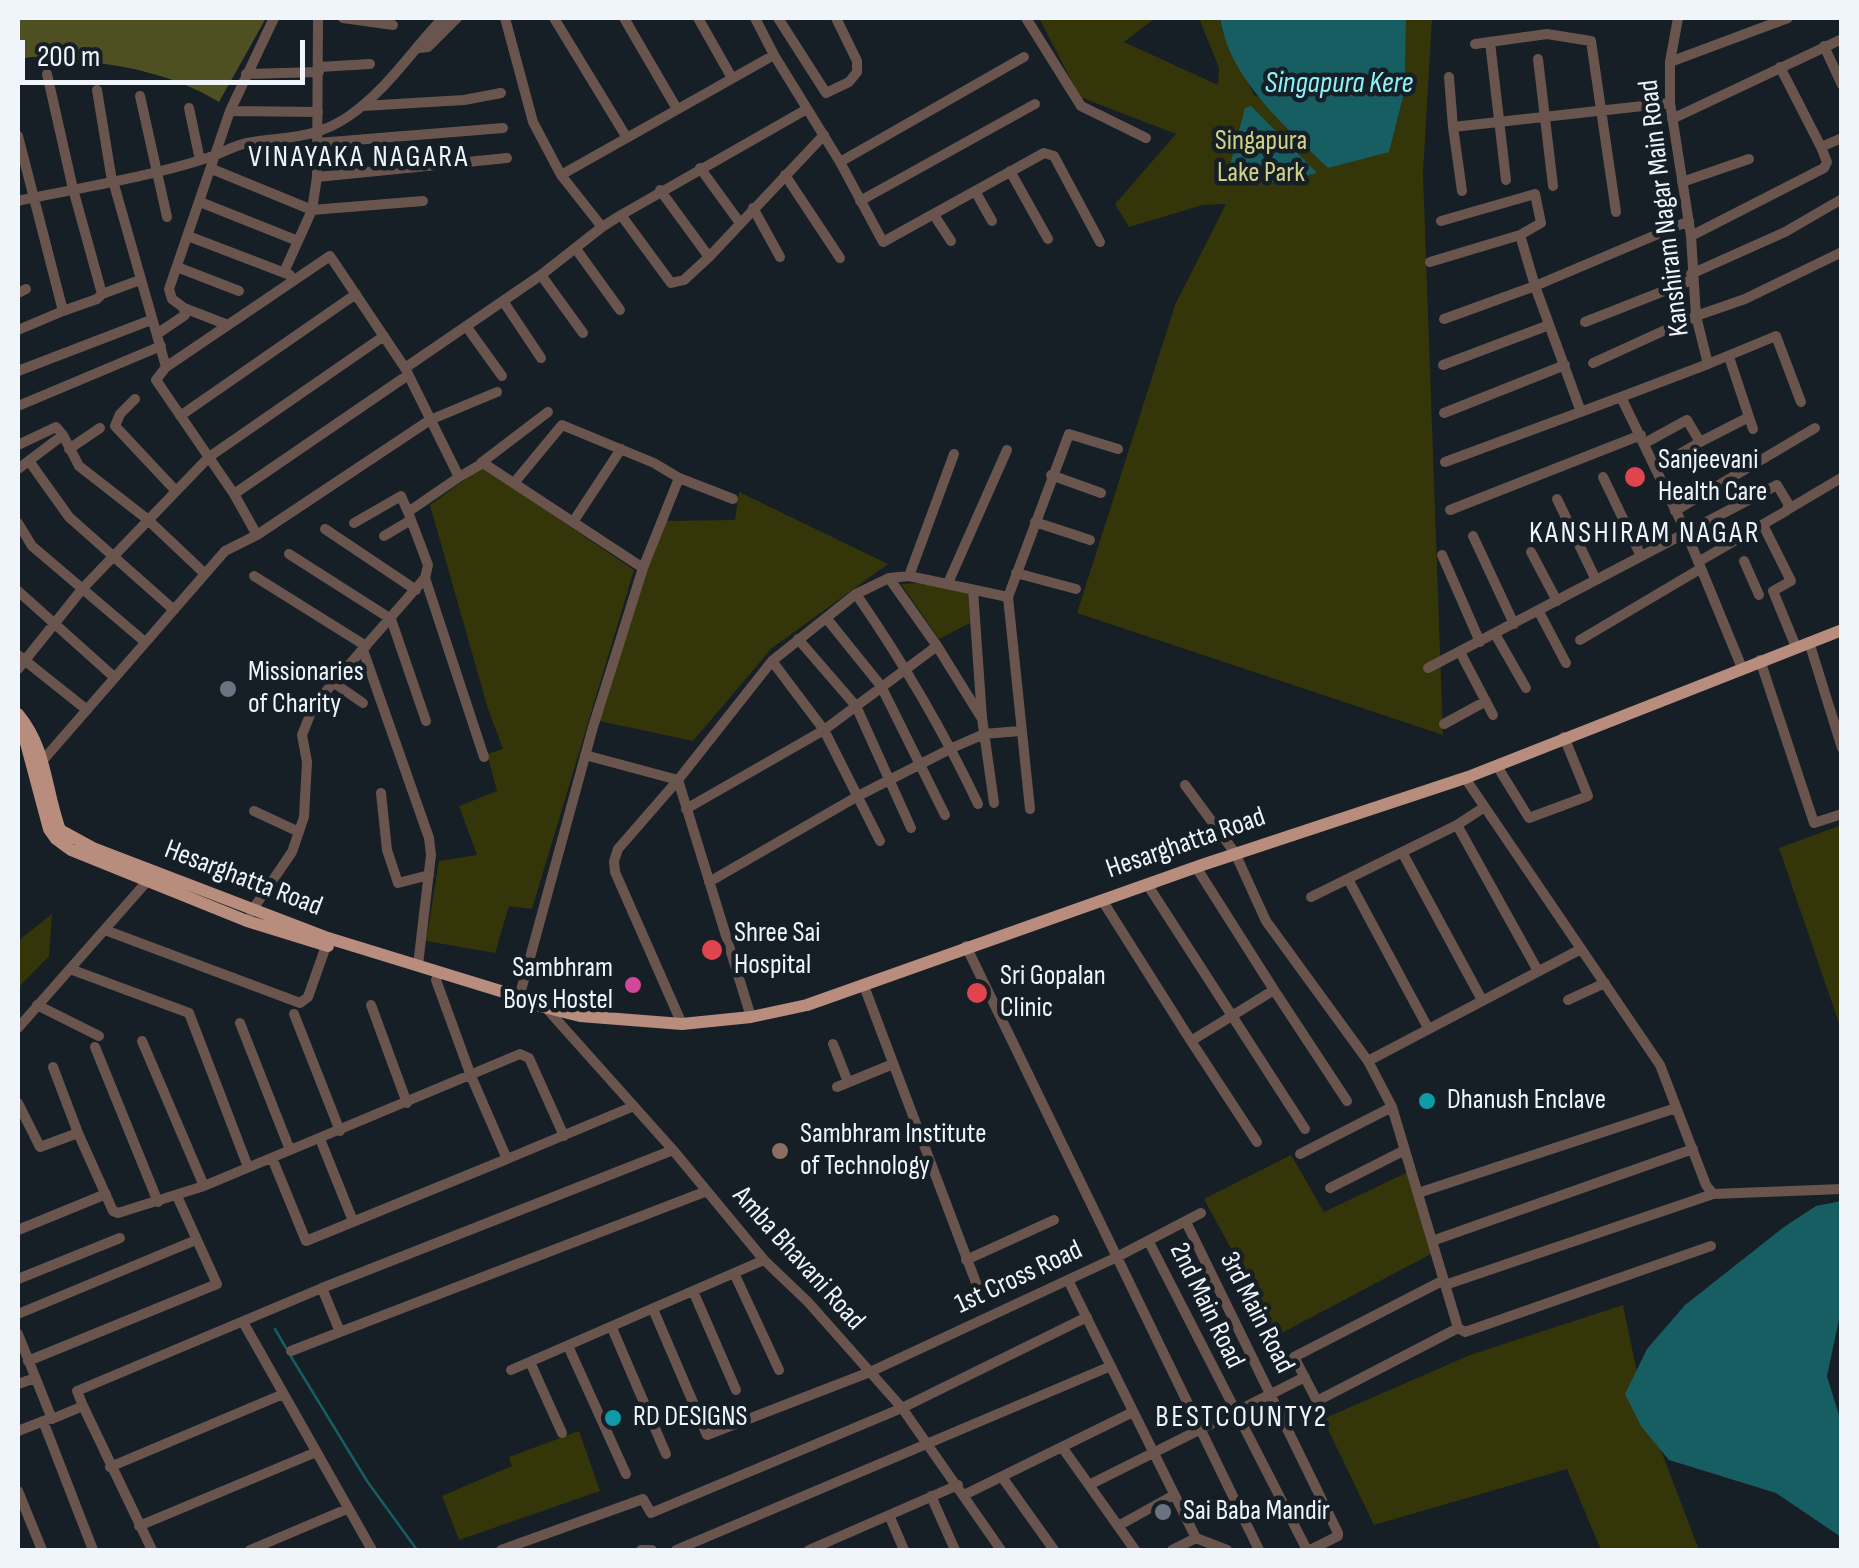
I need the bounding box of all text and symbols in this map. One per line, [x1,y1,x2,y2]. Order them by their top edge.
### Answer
scale bar [25,20,310,82]
text: 200 m [37,39,100,75]
water label: Singapura Kere [1265,66,1413,102]
street label: Kanshiram Nagar Main Road [1633,78,1697,338]
park label: Singapura Lake Park [1215,125,1307,191]
district label: VINAYAKA NAGARA [248,140,470,176]
place label: Sanjeevani Health Care [1658,444,1767,510]
marker: Sanjeevani Health Care [1622,464,1648,490]
district label: KANSHIRAM NAGAR [1529,516,1761,552]
place label: Missionaries of Charity [248,656,364,722]
marker: Missionaries of Charity [217,678,239,700]
street label: Hesarghatta Road [1102,801,1270,887]
street label: Hesarghatta Road [159,834,327,924]
place label: Shree Sai Hospital [734,917,820,983]
marker: Shree Sai Hospital [699,937,725,963]
place label: Sambhram Boys Hostel [503,952,613,1018]
place label: Sri Gopalan Clinic [1000,960,1106,1026]
marker: Sambhram Boys Hostel [622,974,644,996]
marker: Sri Gopalan Clinic [964,980,990,1006]
place label: Dhanush Enclave [1447,1084,1606,1118]
marker: Dhanush Enclave [1416,1090,1438,1112]
place label: Sambhram Institute of Technology [800,1118,986,1184]
marker: Sambhram Institute of Technology [769,1140,791,1162]
street label: Amba Bhavani Road [725,1180,871,1338]
street label: 1st Cross Road [950,1234,1088,1322]
street label: 2nd Main Road [1161,1238,1251,1374]
street label: 3rd Main Road [1211,1247,1301,1379]
district label: BESTCOUNTY2 [1155,1400,1329,1436]
place label: RD DESIGNS [633,1401,747,1435]
marker: RD DESIGNS [602,1407,624,1429]
place label: Sai Baba Mandir [1183,1495,1330,1529]
marker: Sai Baba Mandir [1152,1501,1174,1523]

